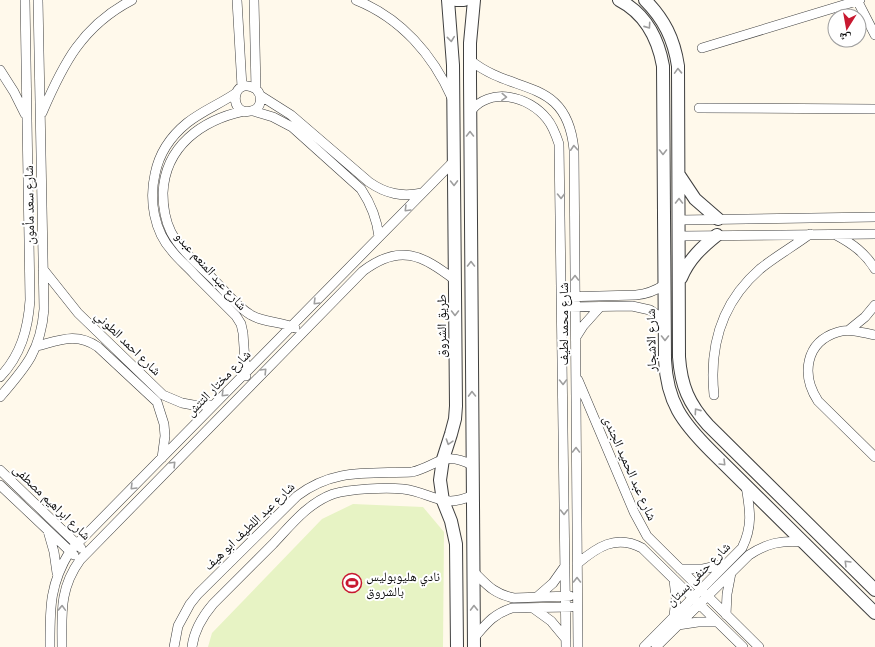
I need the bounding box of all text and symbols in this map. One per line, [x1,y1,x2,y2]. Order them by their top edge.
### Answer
north arrow [827,8,867,48]
one-way arrow [643,21,650,28]
text: ش [838,29,852,45]
one-way arrow [446,36,455,42]
one-way arrow [674,68,682,74]
one-way arrow [501,93,507,101]
one-way arrow [466,131,474,137]
one-way arrow [570,145,578,151]
one-way arrow [659,149,668,155]
street label: شارع سعد مأمون [21,165,39,245]
one-way arrow [450,180,458,186]
one-way arrow [557,193,565,199]
one-way arrow [675,198,683,204]
one-way arrow [404,204,412,212]
street label: شارع عبد المنعم عبدو [170,229,250,315]
one-way arrow [467,261,475,267]
one-way arrow [571,275,579,281]
street label: شارع محمد لطيف [556,283,573,365]
street label: طريق الشروق [434,294,450,358]
one-way arrow [313,297,320,304]
street label: شارع احمد الطوني [90,308,164,381]
street label: شارع الاشجار [643,308,661,373]
one-way arrow [451,310,459,316]
one-way arrow [661,335,669,341]
street label: شارع مختار التتش [183,347,255,421]
one-way arrow [259,368,267,376]
one-way arrow [559,379,567,385]
one-way arrow [221,389,229,397]
one-way arrow [468,391,476,397]
one-way arrow [694,408,702,415]
street label: شارع عبد الحميد الجندى [598,413,660,524]
one-way arrow [445,438,454,445]
one-way arrow [572,447,580,453]
one-way arrow [718,458,726,466]
street label: شارع ابراهيم مصطفى [9,461,94,544]
one-way arrow [169,461,176,469]
street label: شارع عبد اللطيف ابو هيف [201,479,299,575]
one-way arrow [130,482,138,490]
one-way arrow [560,509,569,515]
street label: شارع حنفى بستان [663,539,735,611]
one-way arrow [844,560,852,568]
place label: نادي هليوبوليس بالشروق [366,569,440,600]
sports icon: نادي هليوبوليس بالشروق [341,572,363,594]
one-way arrow [573,577,581,583]
one-way arrow [58,605,66,611]
one-way arrow [470,605,478,611]

